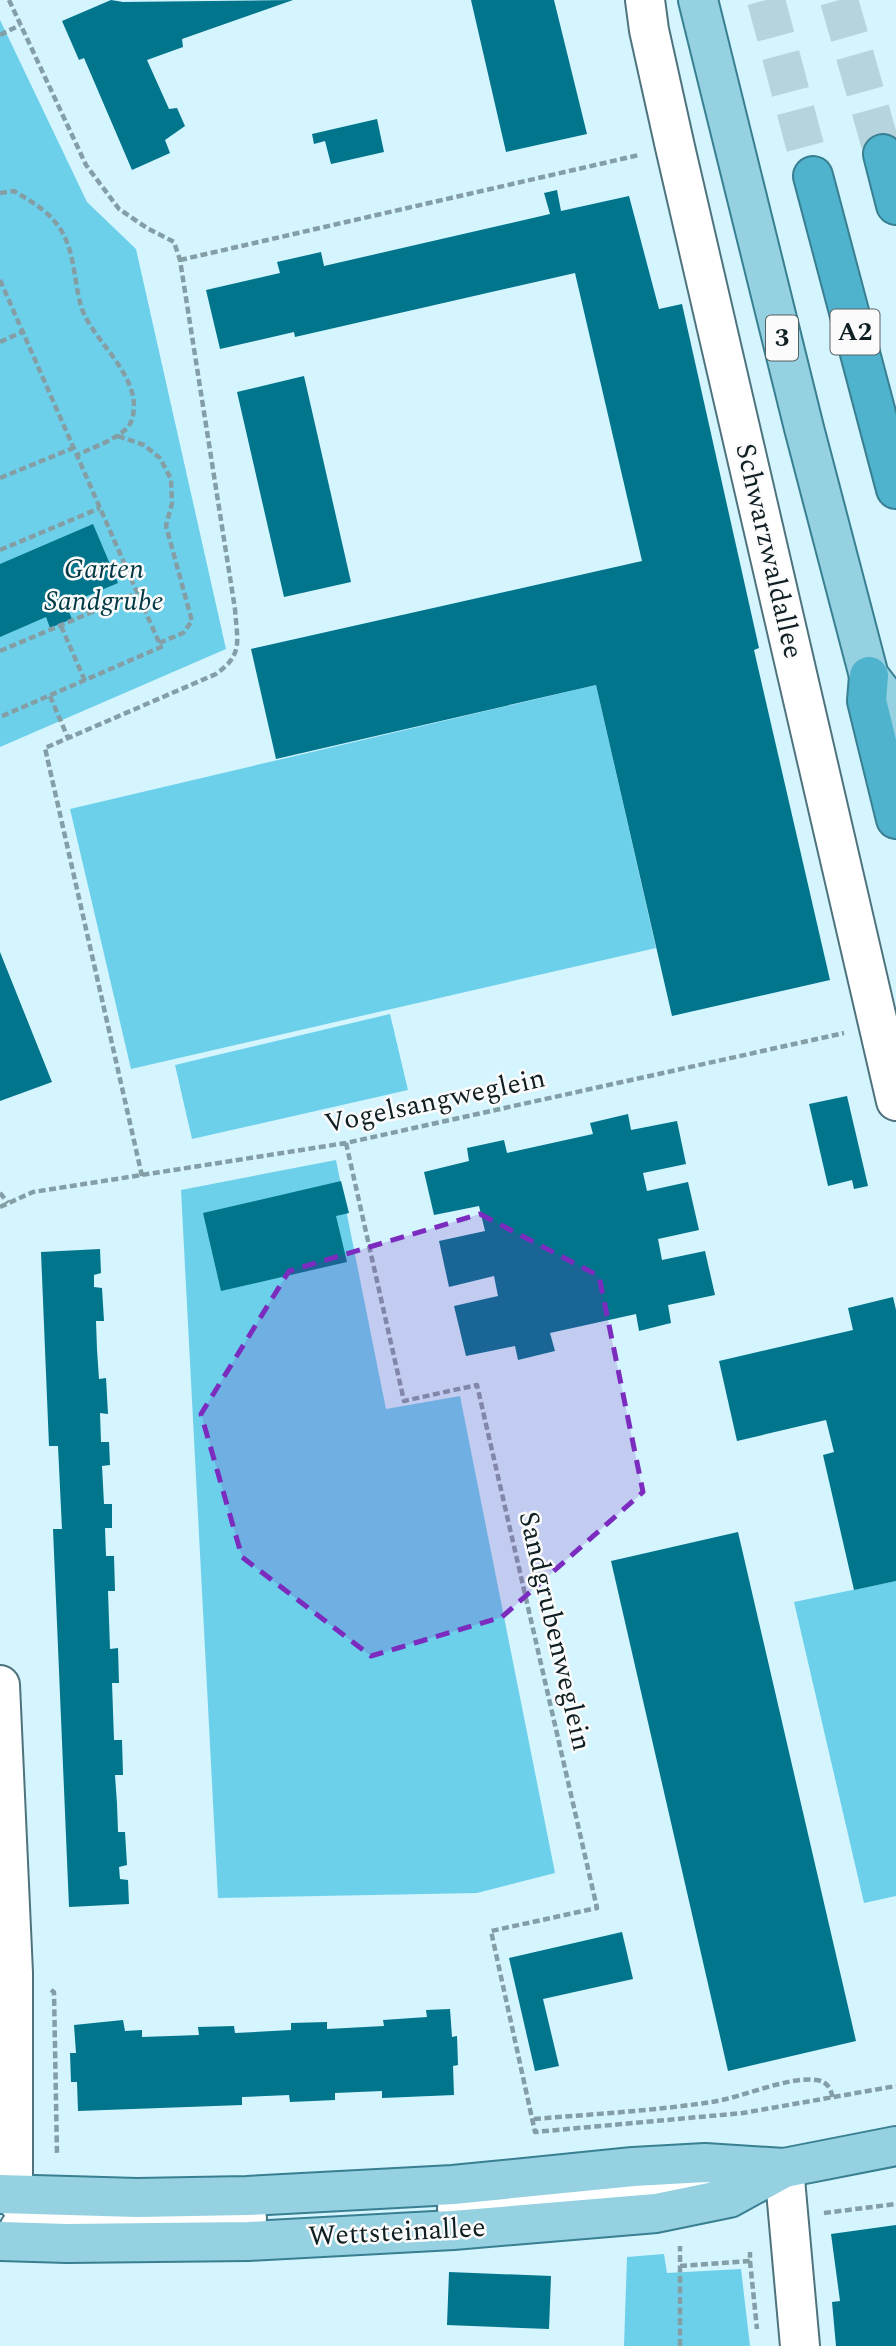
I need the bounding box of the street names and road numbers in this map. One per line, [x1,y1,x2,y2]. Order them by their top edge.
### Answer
road number: A2 [830,310,880,354]
road number: 3 [766,316,798,360]
street label: Schwarzwaldallee [723,439,815,663]
street label: Vogelsangweglein [321,1057,549,1145]
street label: Sandgrubenweglein [507,1507,603,1755]
street label: Wettsteinallee [307,2206,487,2258]

